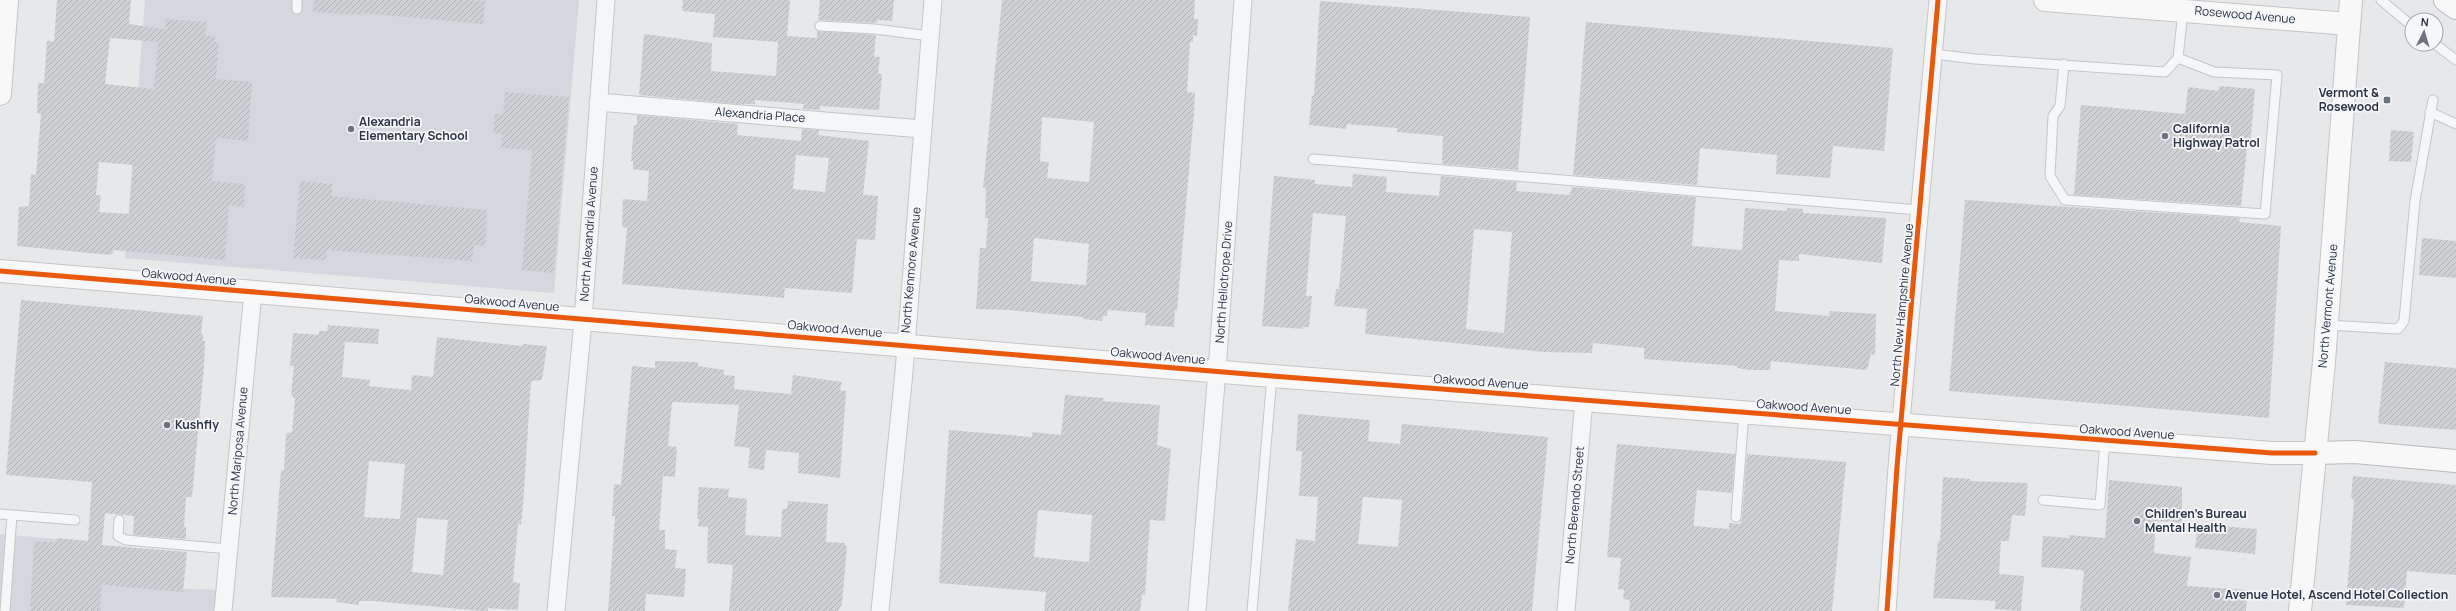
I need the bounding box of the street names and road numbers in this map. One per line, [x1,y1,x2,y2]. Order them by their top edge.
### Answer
street label: Rosewood Avenue [2194,2,2296,27]
street label: Alexandria Place [714,103,806,126]
street label: North Alexandria Avenue [575,166,602,302]
street label: North Kenmore Avenue [897,206,924,334]
street label: North Heliotrope Drive [1211,220,1236,344]
street label: North New Hampshire Avenue [1886,223,1917,387]
street label: North Vermont Avenue [2314,243,2341,369]
street label: Oakwood Avenue [141,264,237,289]
street label: Oakwood Avenue [464,290,560,315]
street label: Oakwood Avenue [787,316,883,341]
street label: Oakwood Avenue [1110,343,1206,368]
street label: Oakwood Avenue [1433,370,1529,393]
street label: North Mariposa Avenue [223,386,252,516]
street label: Oakwood Avenue [1756,395,1852,418]
street label: Oakwood Avenue [2079,420,2175,443]
street label: North Berendo Street [1561,445,1588,565]

